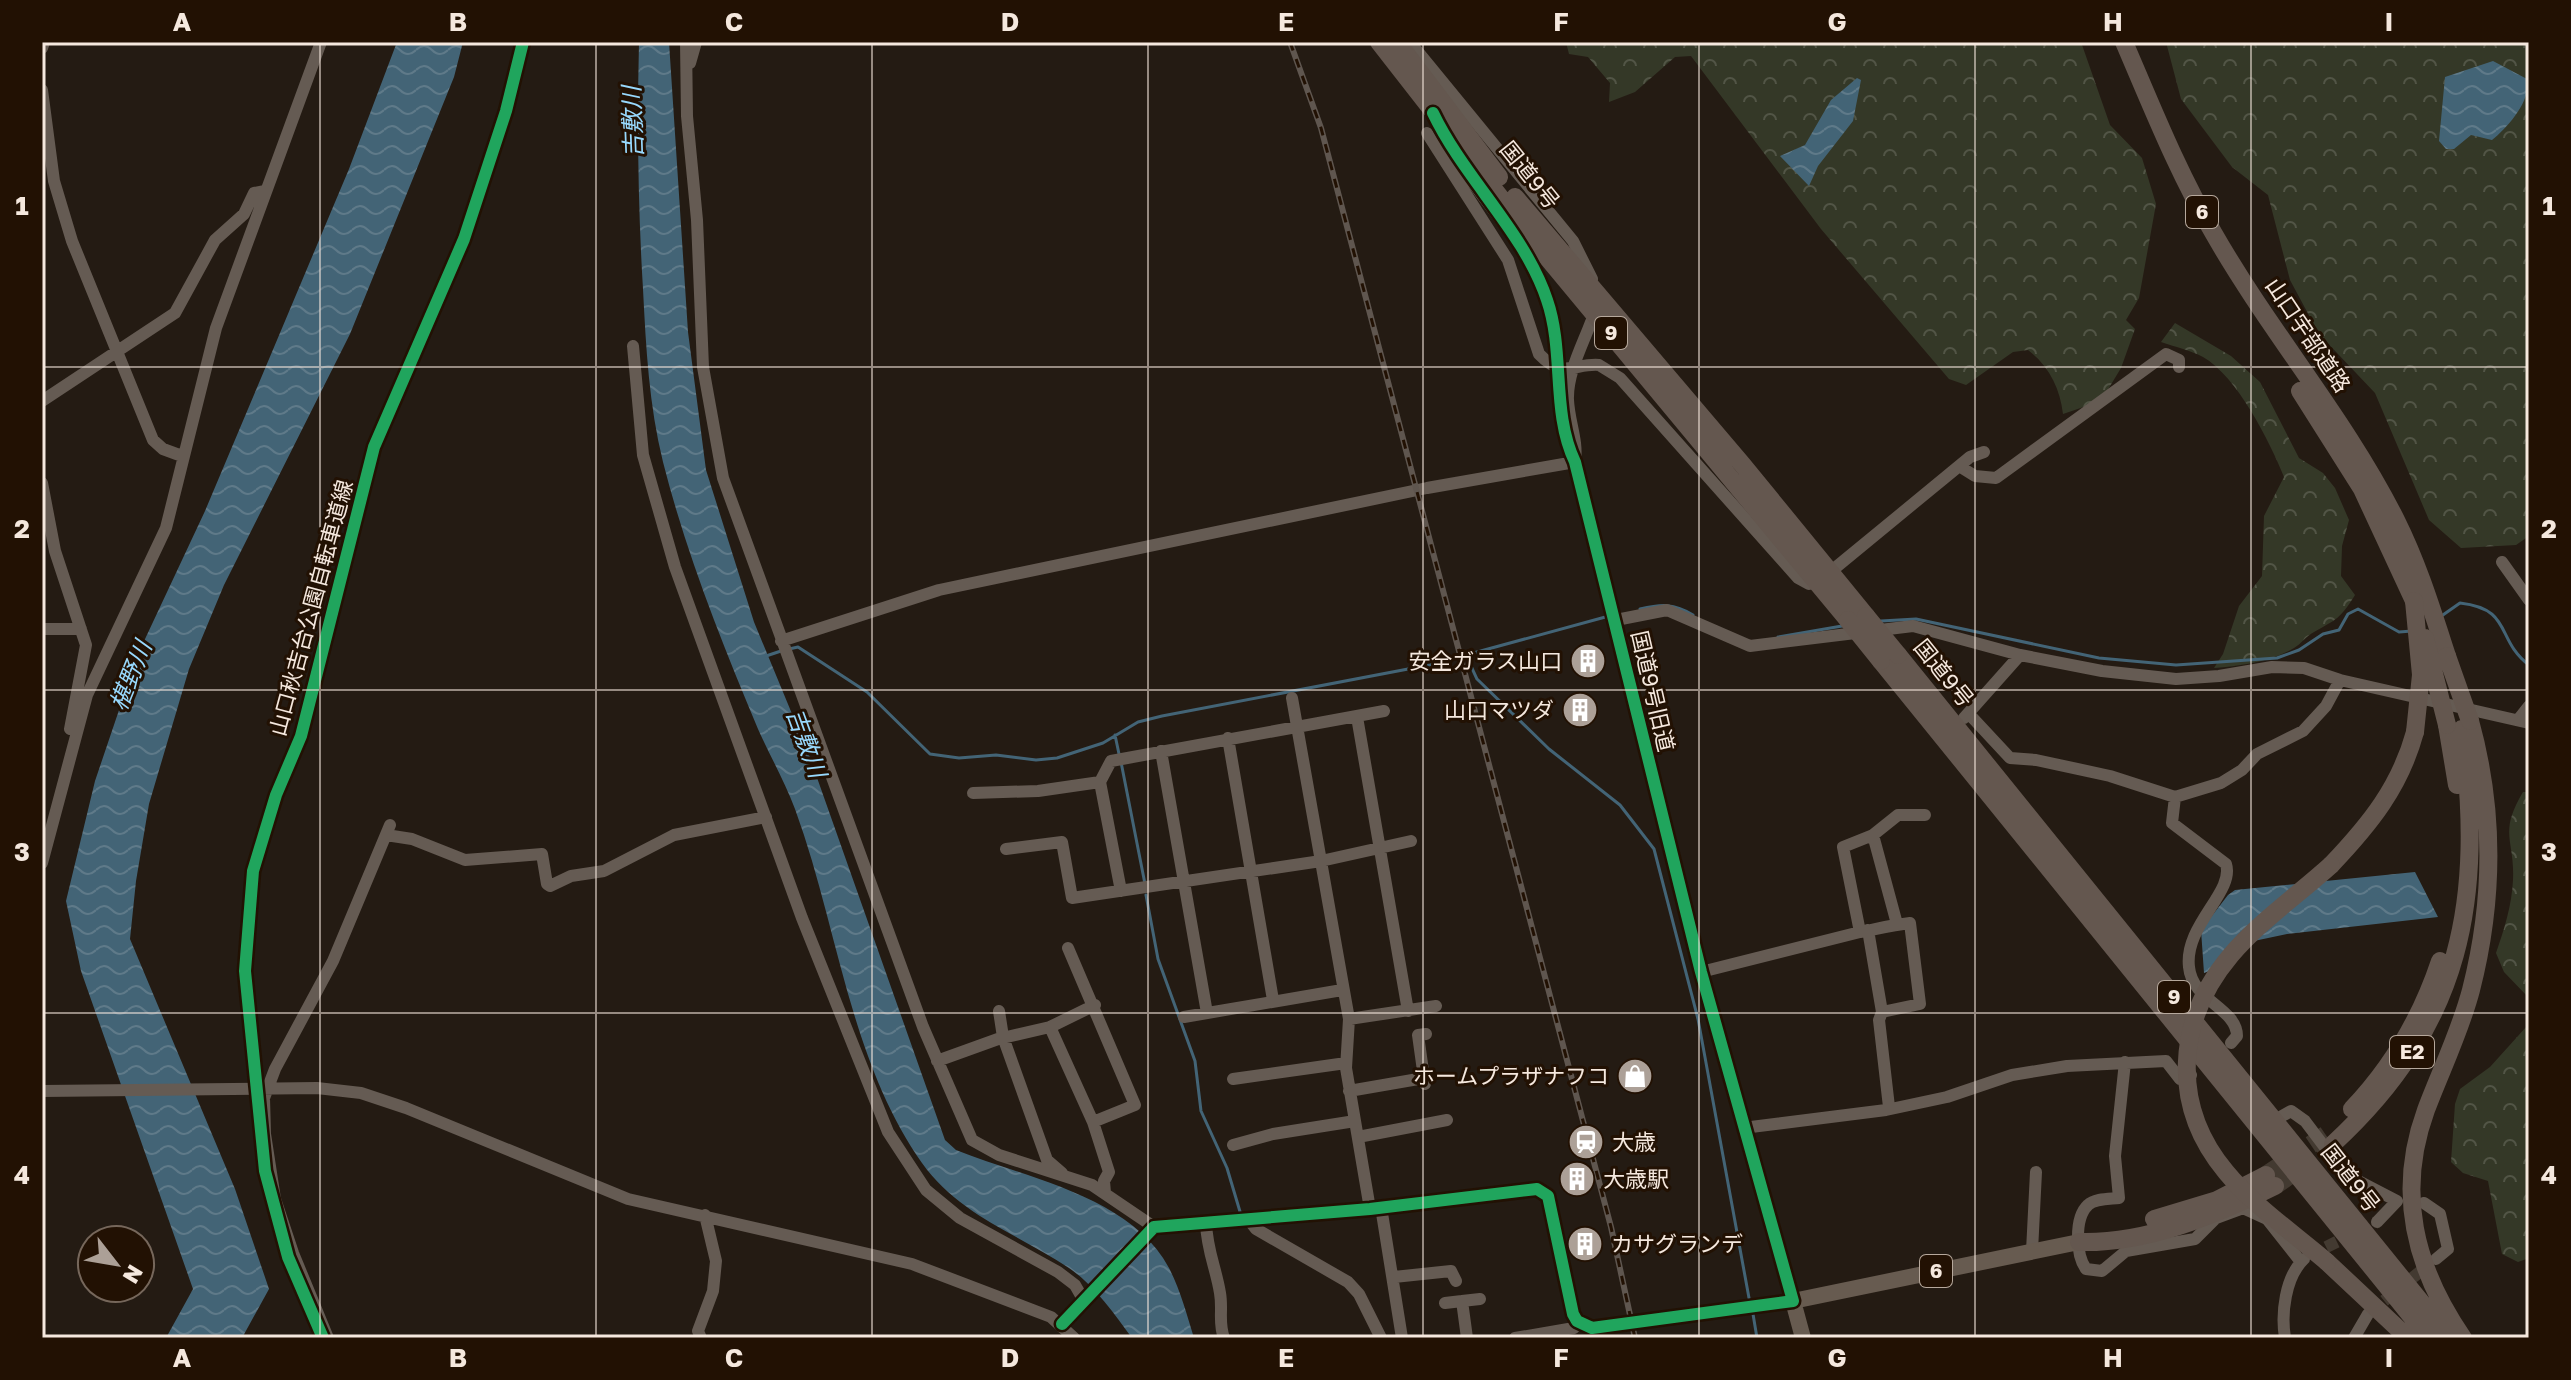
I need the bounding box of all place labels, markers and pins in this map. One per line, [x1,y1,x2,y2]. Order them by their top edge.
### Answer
building icon: 安全ガラス山口 [1569,642,1607,680]
place label: 安全ガラス山口 [1408,647,1562,674]
building icon: 山口マツダ [1561,691,1599,729]
place label: 山口マツダ [1444,696,1554,723]
shop icon: ホームプラザナフコ [1616,1057,1654,1095]
place label: ホームプラザナフコ [1413,1062,1609,1089]
station icon: 大歳 [1567,1123,1605,1161]
place label: 大歳 [1612,1128,1656,1155]
building icon: 大歳駅 [1558,1160,1596,1198]
place label: 大歳駅 [1603,1165,1669,1192]
building icon: カサグランデ [1566,1225,1604,1263]
place label: カサグランデ [1611,1230,1743,1257]

